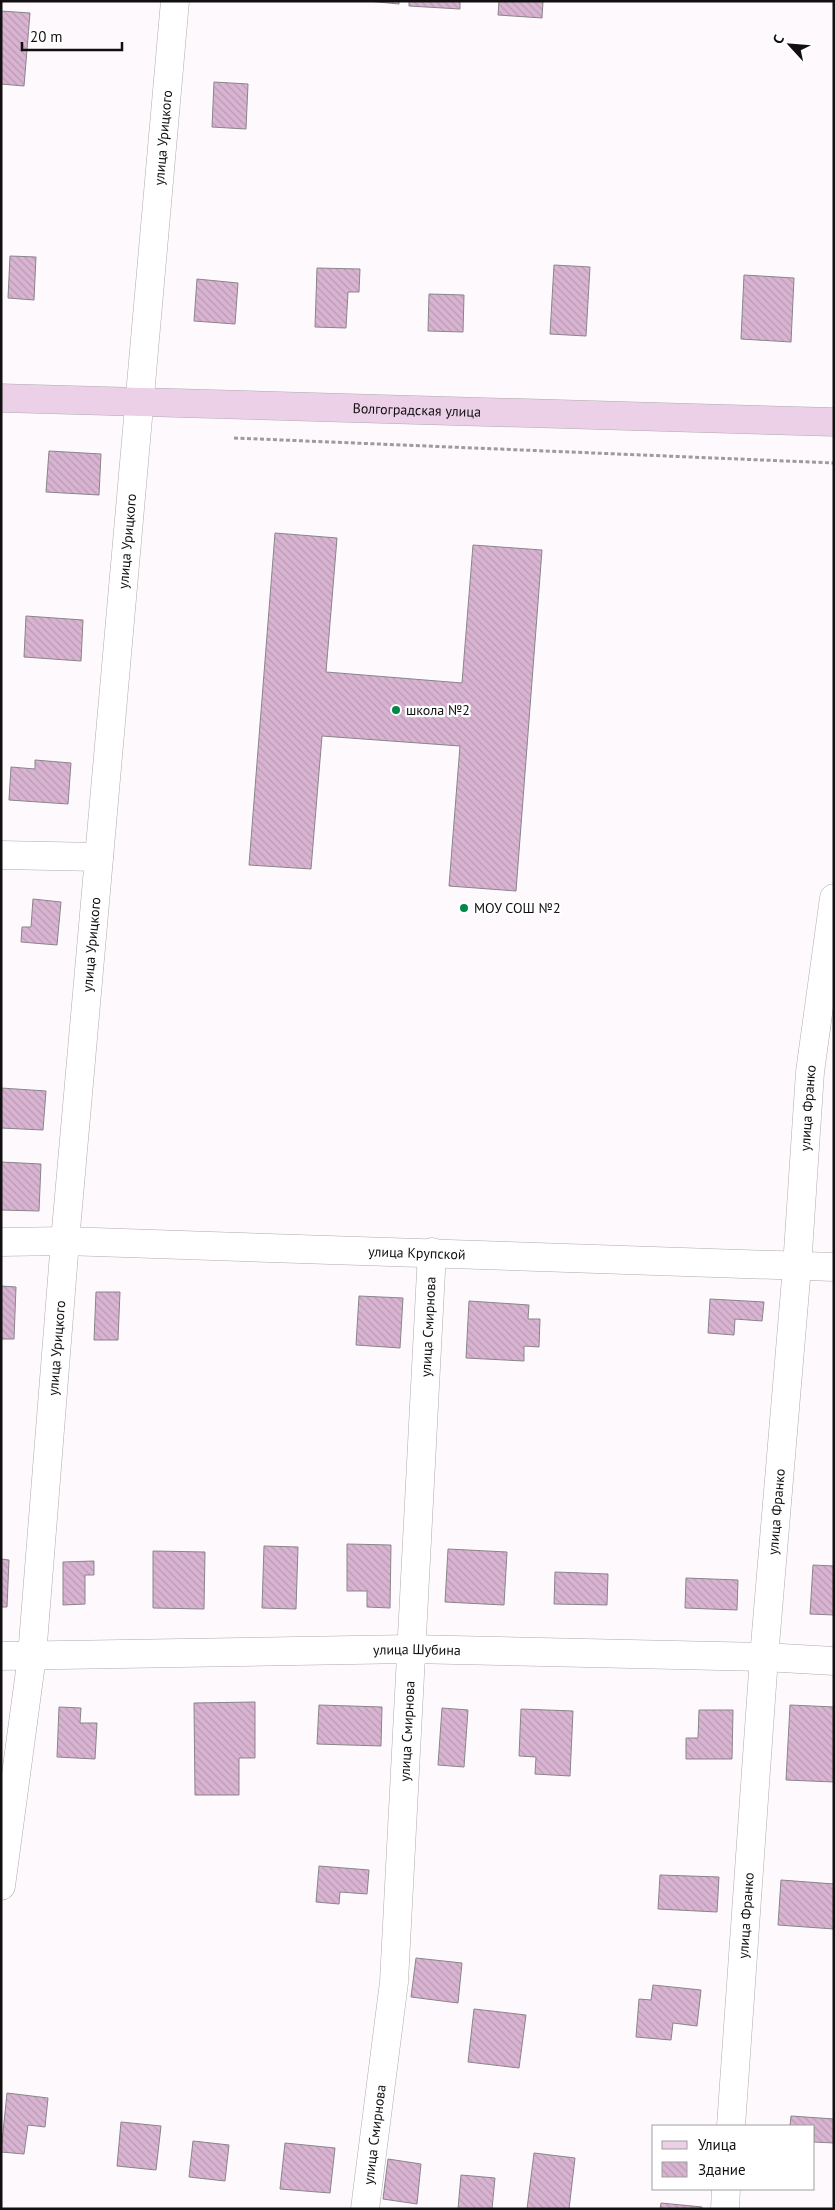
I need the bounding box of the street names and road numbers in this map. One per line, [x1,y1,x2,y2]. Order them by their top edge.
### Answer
street label: улица Урицкого [150,89,176,186]
street label: Волгоградская улица [352,399,481,421]
street label: улица Урицкого [114,493,140,589]
street label: улица Урицкого [78,896,104,993]
street label: улица Франко [796,1064,820,1152]
street label: улица Крупской [368,1242,466,1264]
street label: улица Смирнова [417,1276,440,1377]
street label: улица Урицкого [44,1300,69,1396]
street label: улица Франко [764,1468,789,1556]
street label: улица Шубина [373,1640,461,1659]
street label: улица Смирнова [395,1680,419,1782]
street label: улица Франко [734,1872,758,1959]
street label: улица Смирнова [359,2083,390,2186]

